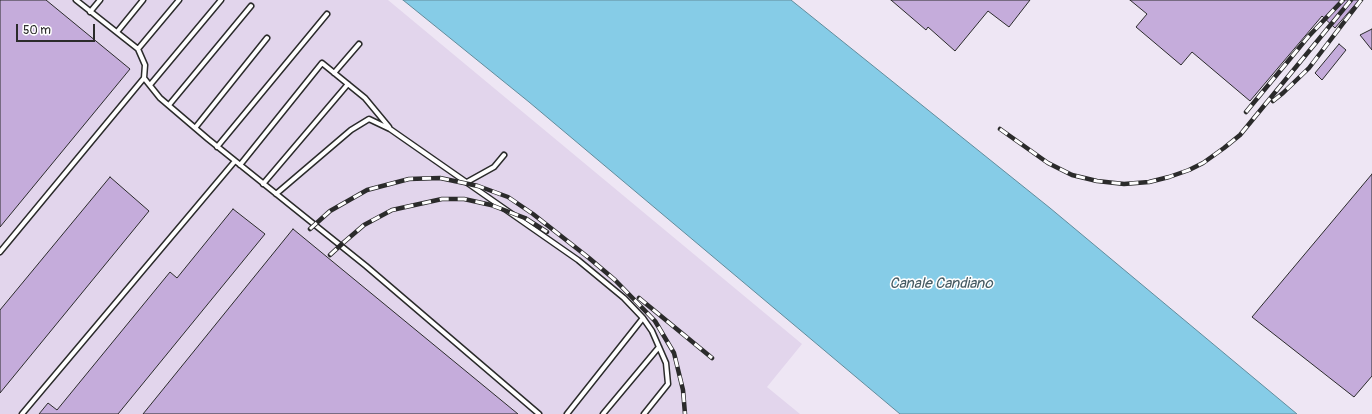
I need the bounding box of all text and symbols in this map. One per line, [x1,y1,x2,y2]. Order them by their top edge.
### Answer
scale bar [18,16,97,42]
text: 50 m [23,23,51,38]
water label: Canale Candiano [889,275,993,293]

